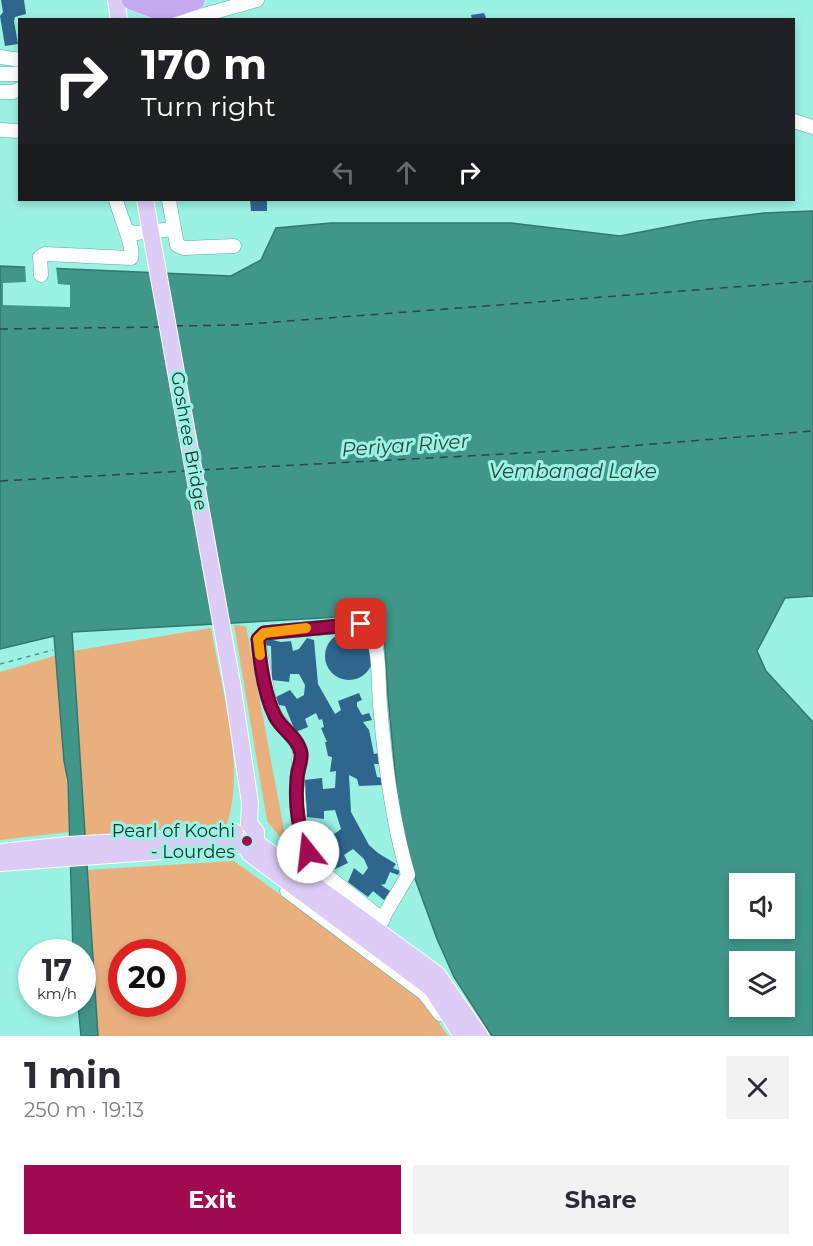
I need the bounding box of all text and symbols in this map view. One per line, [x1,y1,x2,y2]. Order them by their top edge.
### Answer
text: 170 m [141,38,267,90]
icon: right [42,42,120,120]
text: Turn right [141,90,276,123]
icon: left [327,156,360,189]
icon: ahead [390,156,423,189]
icon: right [453,156,486,189]
street label: Goshree Bridge [166,370,212,512]
water label: Periyar River [341,429,470,461]
water label: Vembanad Lake [489,459,657,483]
pin [335,598,386,649]
icon: arrive [344,607,377,640]
place label: Pearl of Kochi - Lourdes [112,820,235,863]
position arrow [276,820,340,884]
marker: Pearl of Kochi - Lourdes [240,834,254,848]
map controls [729,873,795,1017]
button: sound [729,873,795,939]
speed limit sign: 20 [108,939,186,1017]
button: layers [729,951,795,1017]
text: 17 [42,952,72,989]
text: km/h [37,984,77,1003]
text: 1 min [24,1053,122,1097]
button: close [726,1056,789,1119]
text: 250 m · 19:13 [24,1098,144,1122]
button: Exit [24,1165,401,1234]
button: Share [413,1165,789,1234]

